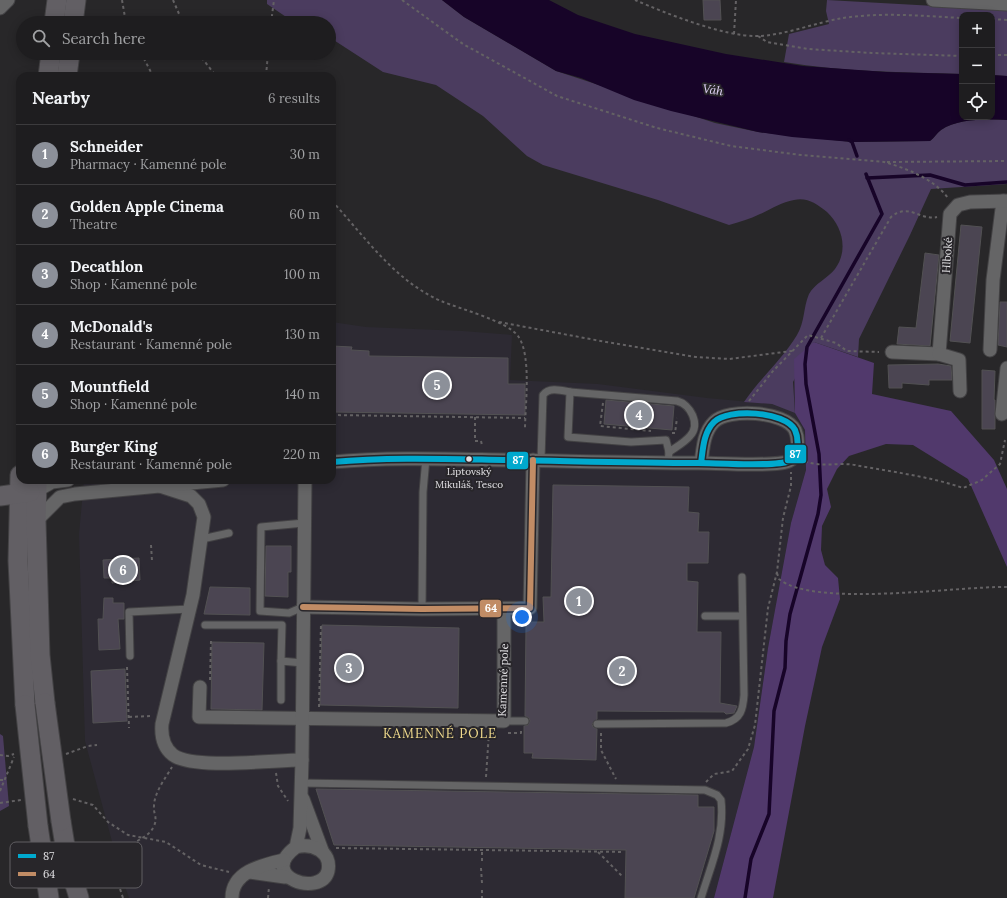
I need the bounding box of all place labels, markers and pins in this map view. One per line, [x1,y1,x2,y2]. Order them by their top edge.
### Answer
pin: 5 [424,370,450,400]
pin: 4 [626,400,652,430]
marker: Liptovský Mikuláš, Tesco [464,454,474,464]
place label: Liptovský Mikuláš, Tesco [435,465,503,491]
pin: 6 [110,555,136,585]
pin: 1 [566,586,592,616]
pin: 3 [336,653,362,683]
pin: 2 [609,656,635,686]

